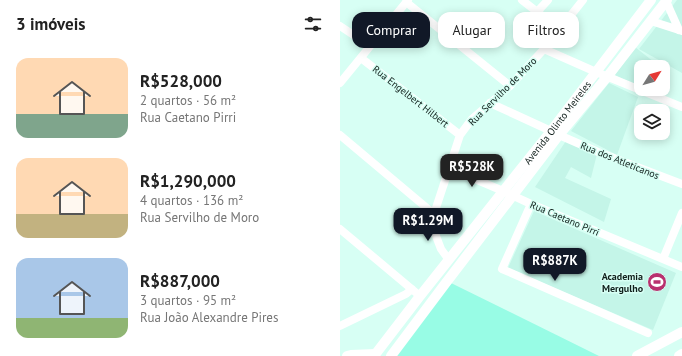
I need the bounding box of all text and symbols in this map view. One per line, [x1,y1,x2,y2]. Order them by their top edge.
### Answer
chip: Comprar [352,12,430,48]
chip: Alugar [438,12,505,48]
chip: Filtros [513,12,579,48]
text: 3 imóveis [16,13,86,35]
icon: filters [302,13,324,35]
street label: Rua Servilho de Moro [465,54,539,128]
north arrow [634,60,670,96]
map controls [634,60,670,140]
street label: Rua Engelbert Hilbert [370,63,452,131]
text: R$528,000 [140,70,222,92]
icon: home [48,74,96,122]
street label: Avenida Olinto Meireles [521,78,594,167]
text: 2 quartos · 56 m² [140,92,236,109]
button: layers [634,104,670,140]
text: Rua Caetano Pirri [140,109,236,126]
street label: Rua dos Atleticanos [579,139,661,182]
pin: R$528K [439,154,505,188]
text: R$528K [449,158,495,175]
text: R$1,290,000 [140,170,236,192]
icon: home [48,174,96,222]
text: 4 quartos · 136 m² [140,192,243,209]
street label: Rua Caetano Pirri [528,198,601,239]
pin: R$1.29M [391,208,465,242]
text: Rua Servilho de Moro [140,209,259,226]
text: R$1.29M [403,212,453,229]
pin: R$887K [522,248,588,282]
text: R$887K [532,252,578,269]
text: R$887,000 [140,270,220,292]
place label: Academia Mergulho [602,270,644,295]
sports icon: Academia Mergulho [646,271,668,293]
icon: home [48,274,96,322]
text: 3 quartos · 95 m² [140,292,236,309]
text: Rua João Alexandre Pires [140,309,278,326]

